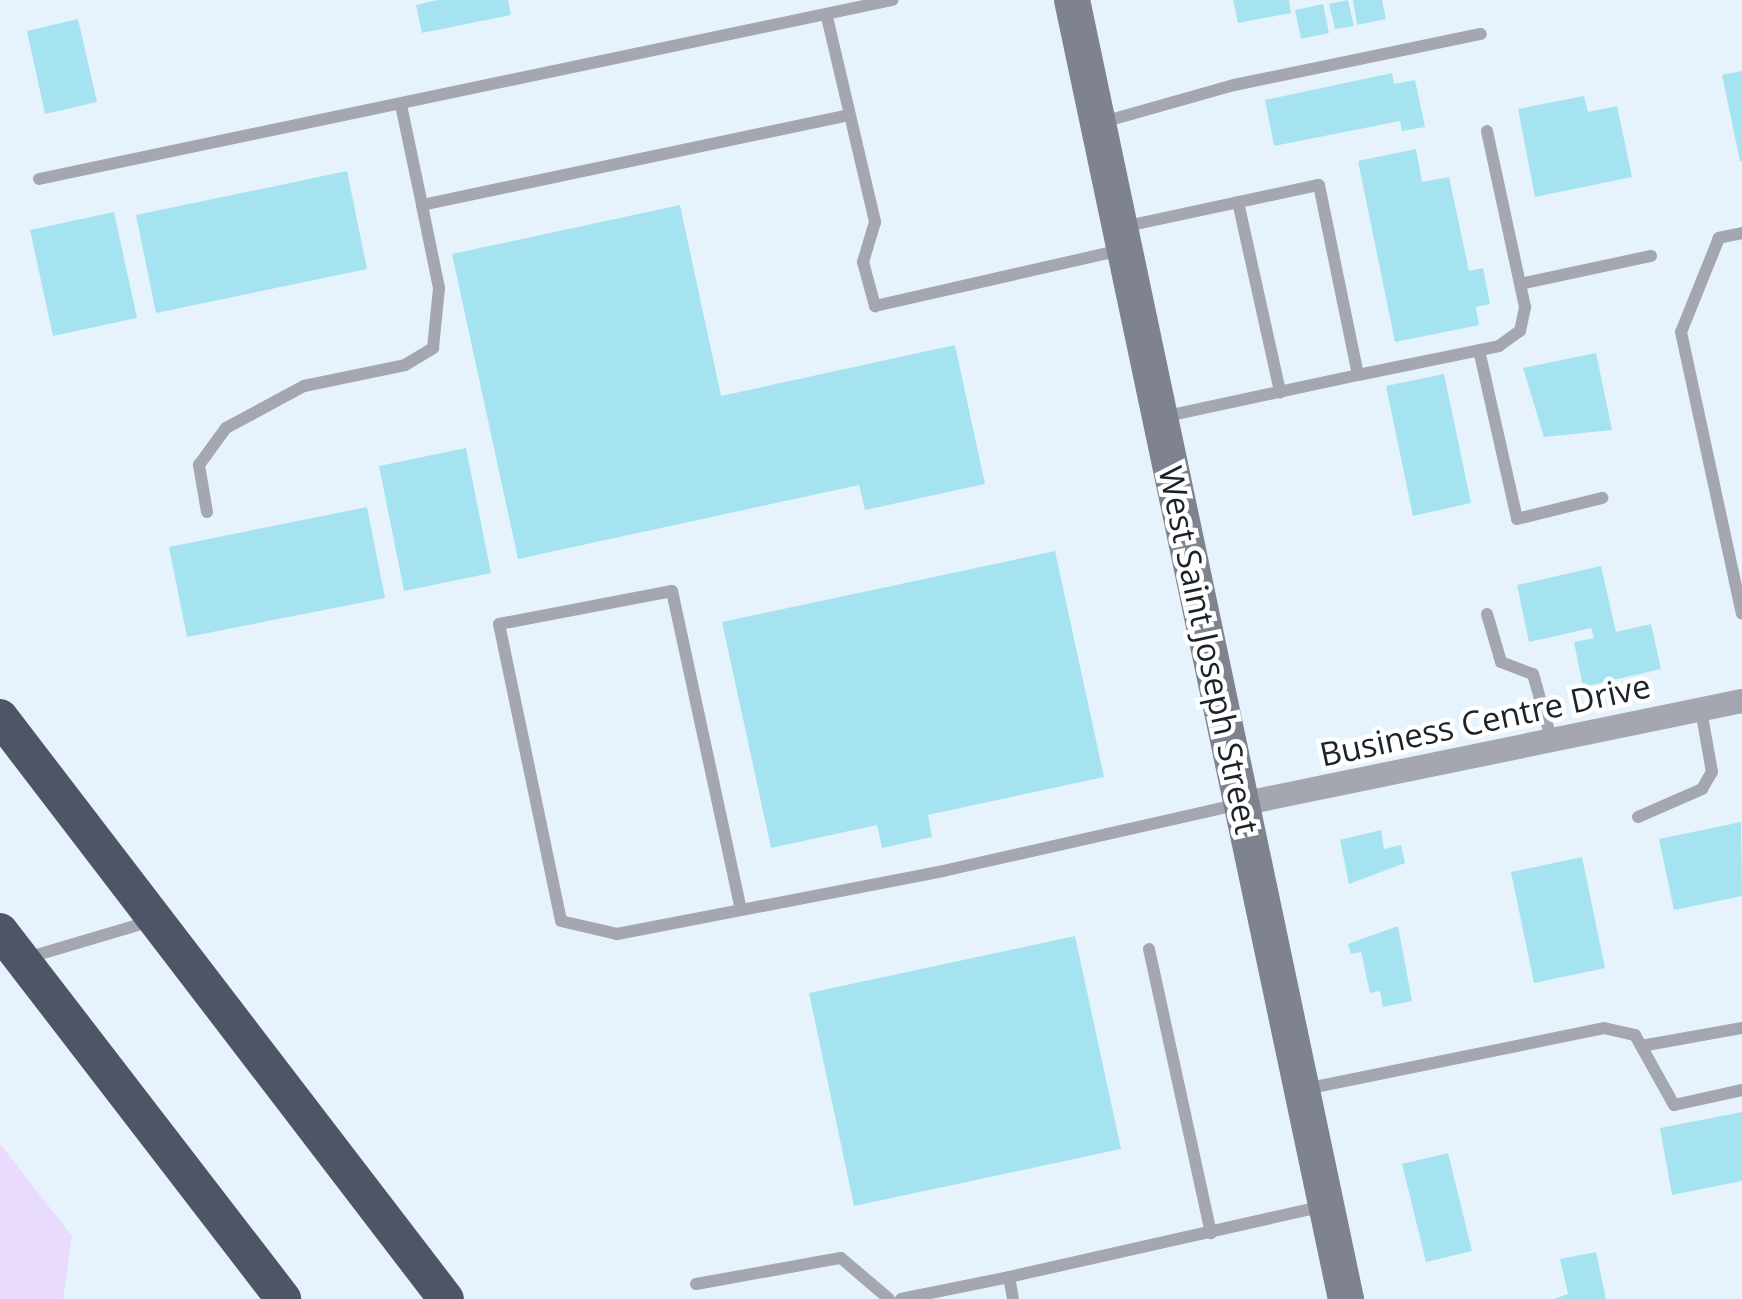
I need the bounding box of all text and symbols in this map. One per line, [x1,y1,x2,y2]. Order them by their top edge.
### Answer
street label: West Saint Joseph Street [1151,463,1267,837]
street label: Business Centre Drive [1316,666,1654,774]

